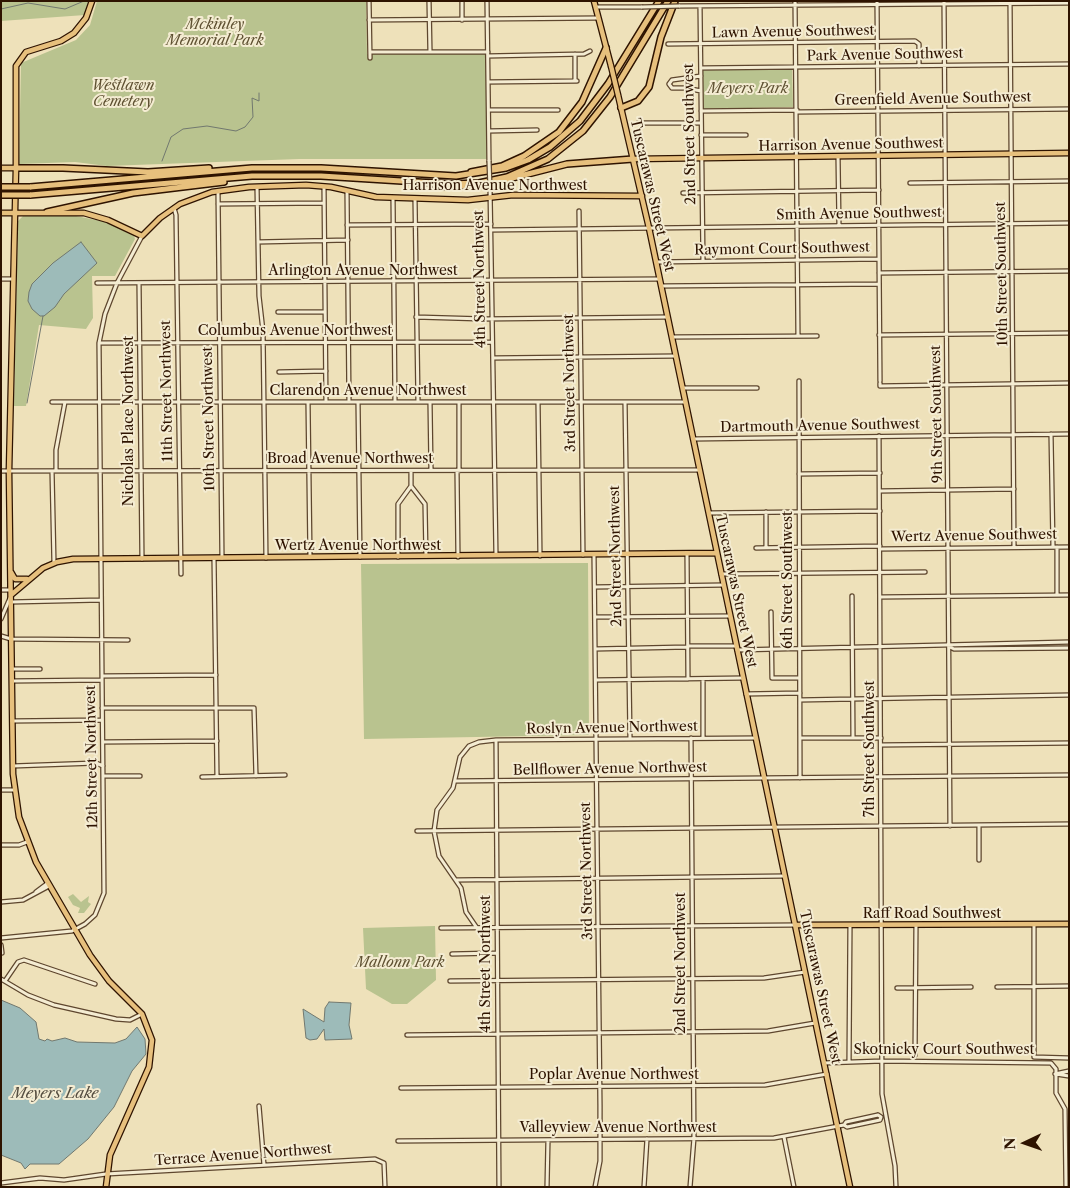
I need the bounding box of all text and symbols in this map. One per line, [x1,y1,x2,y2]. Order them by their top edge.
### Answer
park label: Mckinley Memorial Park [166,17,264,49]
street label: Lawn Avenue Southwest [712,22,874,42]
street label: Park Avenue Southwest [807,45,963,65]
street label: 2nd Street Southwest [680,63,700,205]
park label: Westlawn Cemetery [92,78,154,110]
park label: Meyers Park [708,81,788,97]
street label: Greenfield Avenue Southwest [834,89,1032,109]
street label: Tuscarawas Street West [626,117,678,273]
street label: Harrison Avenue Southwest [758,135,944,155]
street label: Harrison Avenue Northwest [402,178,588,194]
street label: 10th Street Southwest [992,202,1012,346]
street label: Smith Avenue Southwest [776,204,942,224]
street label: 4th Street Northwest [470,210,490,348]
street label: Raymont Court Southwest [694,239,870,259]
street label: Arlington Avenue Northwest [268,263,458,279]
street label: 3rd Street Northwest [560,314,580,452]
street label: 11th Street Northwest [157,320,177,462]
street label: Columbus Avenue Northwest [198,323,392,339]
street label: Nicholas Place Northwest [121,336,137,506]
street label: 9th Street Southwest [927,345,947,483]
street label: 10th Street Northwest [199,347,219,491]
street label: Clarendon Avenue Northwest [270,383,466,399]
street label: Dartmouth Avenue Southwest [720,416,920,436]
street label: Broad Avenue Northwest [267,451,433,467]
street label: 2nd Street Northwest [606,485,626,627]
street label: 6th Street Southwest [780,511,796,649]
street label: Tuscarawas Street West [711,512,761,670]
street label: Wertz Avenue Southwest [891,526,1057,546]
street label: Wertz Avenue Northwest [275,538,441,554]
street label: 7th Street Southwest [862,681,878,817]
street label: 12th Street Northwest [82,685,102,829]
street label: Roslyn Avenue Northwest [526,718,698,738]
street label: Bellflower Avenue Northwest [513,759,707,779]
street label: 3rd Street Northwest [577,802,597,940]
street label: 2nd Street Northwest [673,892,689,1034]
street label: 4th Street Northwest [478,895,494,1033]
street label: Raff Road Southwest [863,906,1001,922]
street label: Tuscarawas Street West [795,908,845,1066]
park label: Mallonn Park [355,955,445,971]
street label: Skotnicky Court Southwest [854,1042,1034,1058]
street label: Poplar Avenue Northwest [529,1067,699,1083]
water label: Meyers Lake [11,1085,99,1103]
north arrow [1000,1118,1050,1168]
street label: Valleyview Avenue Northwest [519,1120,717,1136]
text: N [1001,1137,1019,1150]
street label: Terrace Avenue Northwest [154,1140,332,1170]

